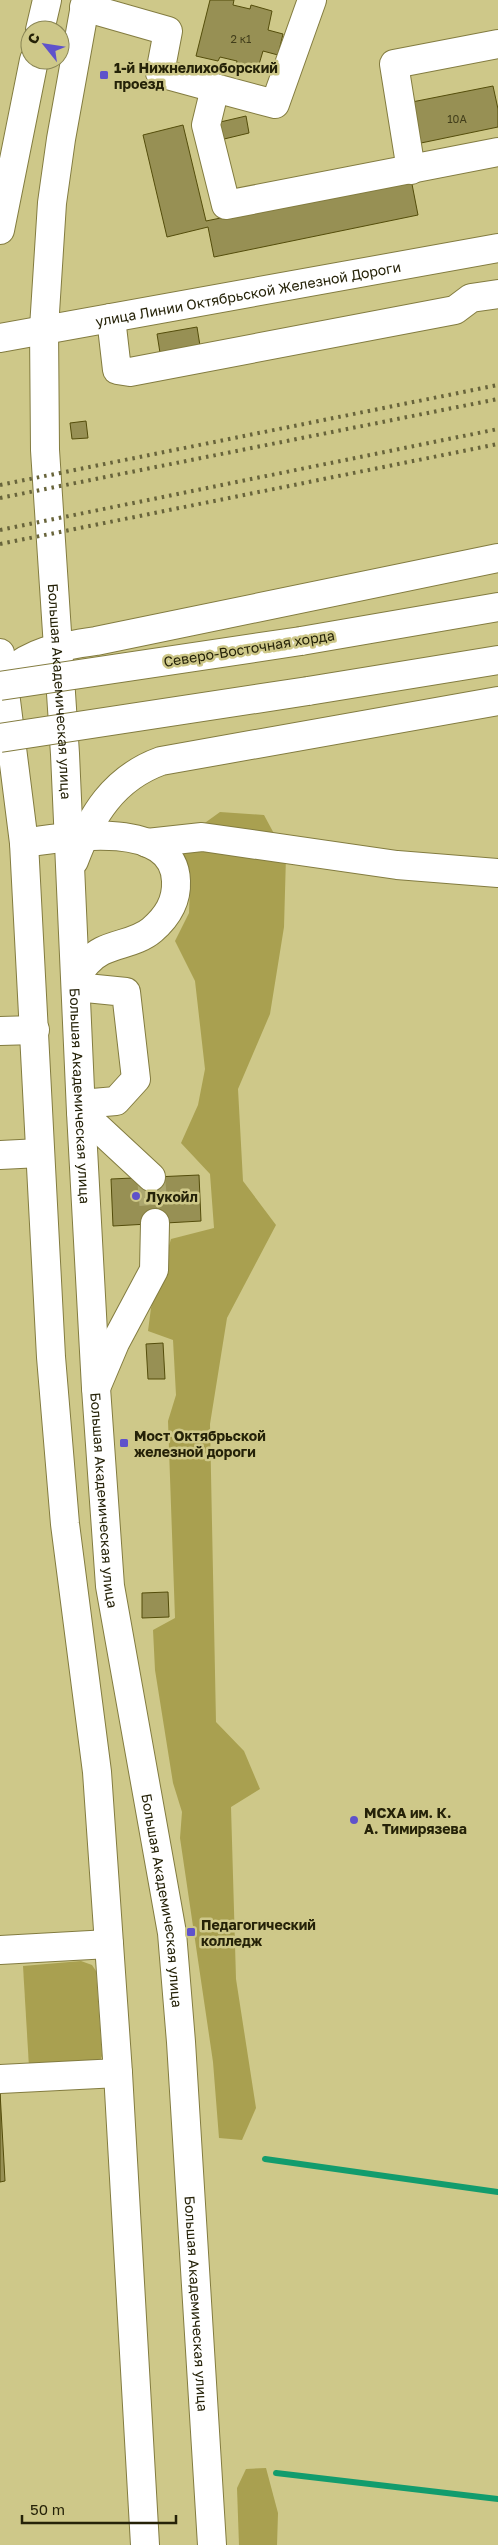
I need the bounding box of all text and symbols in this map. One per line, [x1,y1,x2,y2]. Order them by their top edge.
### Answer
north arrow [20,20,70,70]
text: С [23,30,43,47]
house number: 2 к1 [231,32,251,45]
place label: 1-й Нижнелихоборский проезд [114,59,278,92]
marker: 1-й Нижнелихоборский проезд [98,69,110,81]
house number: 10А [447,112,467,125]
street label: улица Линии Октябрьской Железной Дороги [94,257,402,329]
street label: Большая Академическая улица [45,583,76,800]
street label: Северо-Восточная хорда [162,626,336,670]
street label: Большая Академическая улица [67,987,94,1204]
place label: Лукойл [146,1188,198,1205]
marker: Лукойл [130,1190,142,1202]
street label: Большая Академическая улица [88,1392,122,1609]
place label: Мост Октябрьской железной дороги [134,1427,266,1460]
marker: Мост Октябрьской железной дороги [118,1437,130,1449]
street label: Большая Академическая улица [139,1792,187,2008]
place label: МСХА им. К. А. Тимирязева [364,1804,467,1837]
marker: МСХА им. К. А. Тимирязева [348,1814,360,1826]
place label: Педагогический колледж [201,1916,316,1949]
marker: Педагогический колледж [185,1926,197,1938]
street label: Большая Академическая улица [182,2195,212,2412]
scale bar [22,2492,176,2524]
text: 50 m [30,2500,65,2518]

